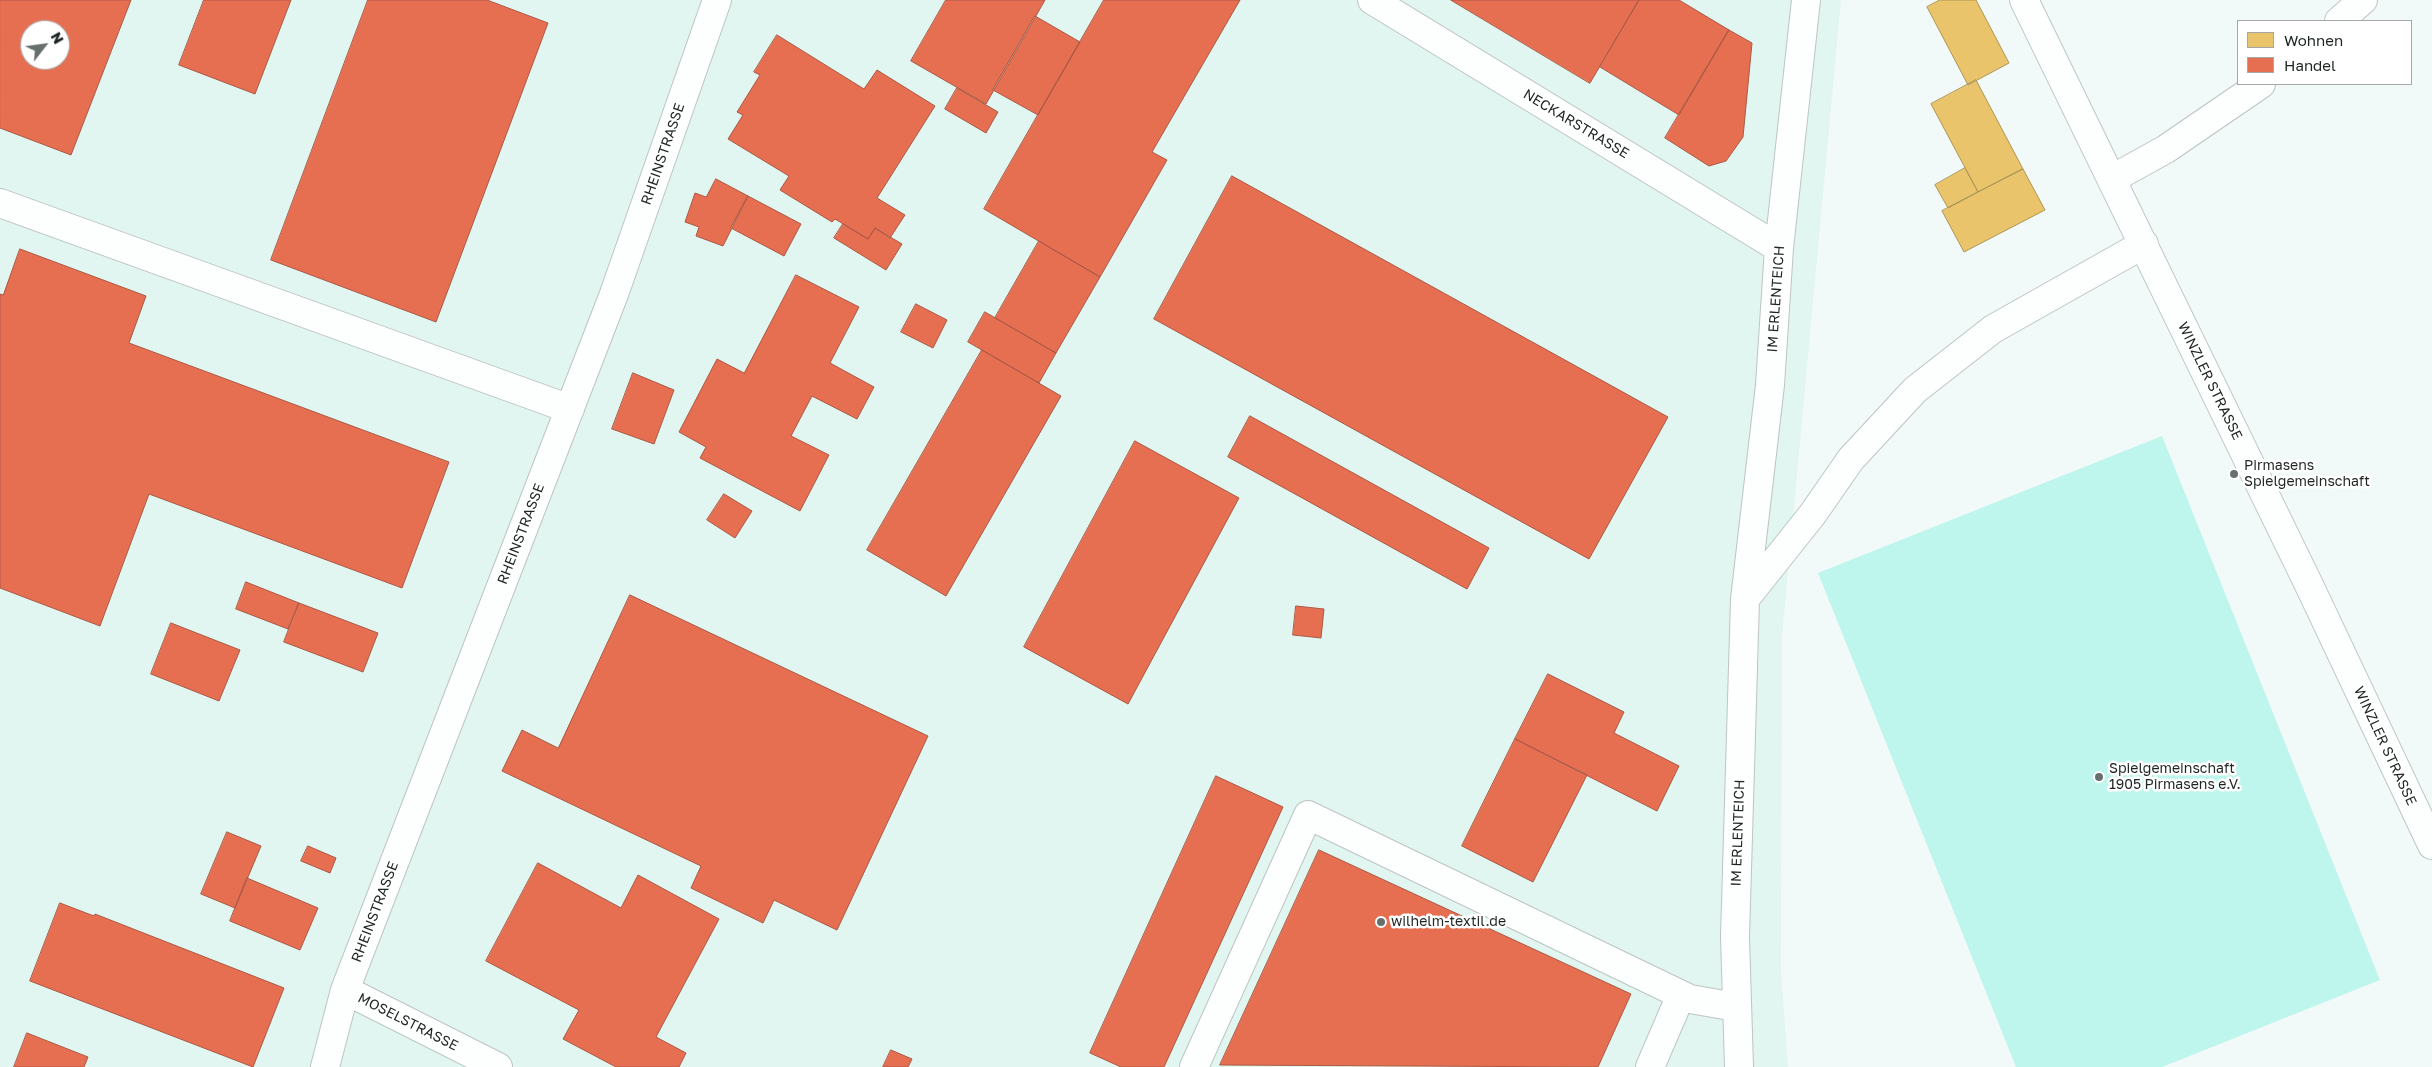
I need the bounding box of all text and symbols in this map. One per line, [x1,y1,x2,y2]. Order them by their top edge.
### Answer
north arrow [20,20,70,70]
legend [2237,20,2412,85]
text: N [48,29,68,47]
text: Wohnen [2284,31,2343,49]
text: Handel [2284,56,2336,74]
street label: NECKARSTRASSE [1520,86,1632,162]
street label: RHEINSTRASSE [638,101,688,207]
street label: IM ERLENTEICH [1764,245,1788,353]
street label: WINZLER STRASSE [2174,319,2246,443]
place label: Pirmasens Spielgemeinschaft [2244,458,2370,491]
marker: Pirmasens Spielgemeinschaft [2228,468,2240,480]
street label: RHEINSTRASSE [494,481,548,587]
street label: WINZLER STRASSE [2350,684,2420,808]
place label: Spielgemeinschaft 1905 Pirmasens e.V. [2109,761,2241,794]
marker: Spielgemeinschaft 1905 Pirmasens e.V. [2093,771,2105,783]
street label: IM ERLENTEICH [1728,779,1748,887]
street label: RHEINSTRASSE [348,859,402,965]
place label: wilhelm-textil.de [1391,914,1506,930]
marker: wilhelm-textil.de [1375,916,1387,928]
street label: MOSELSTRASSE [355,989,461,1055]

